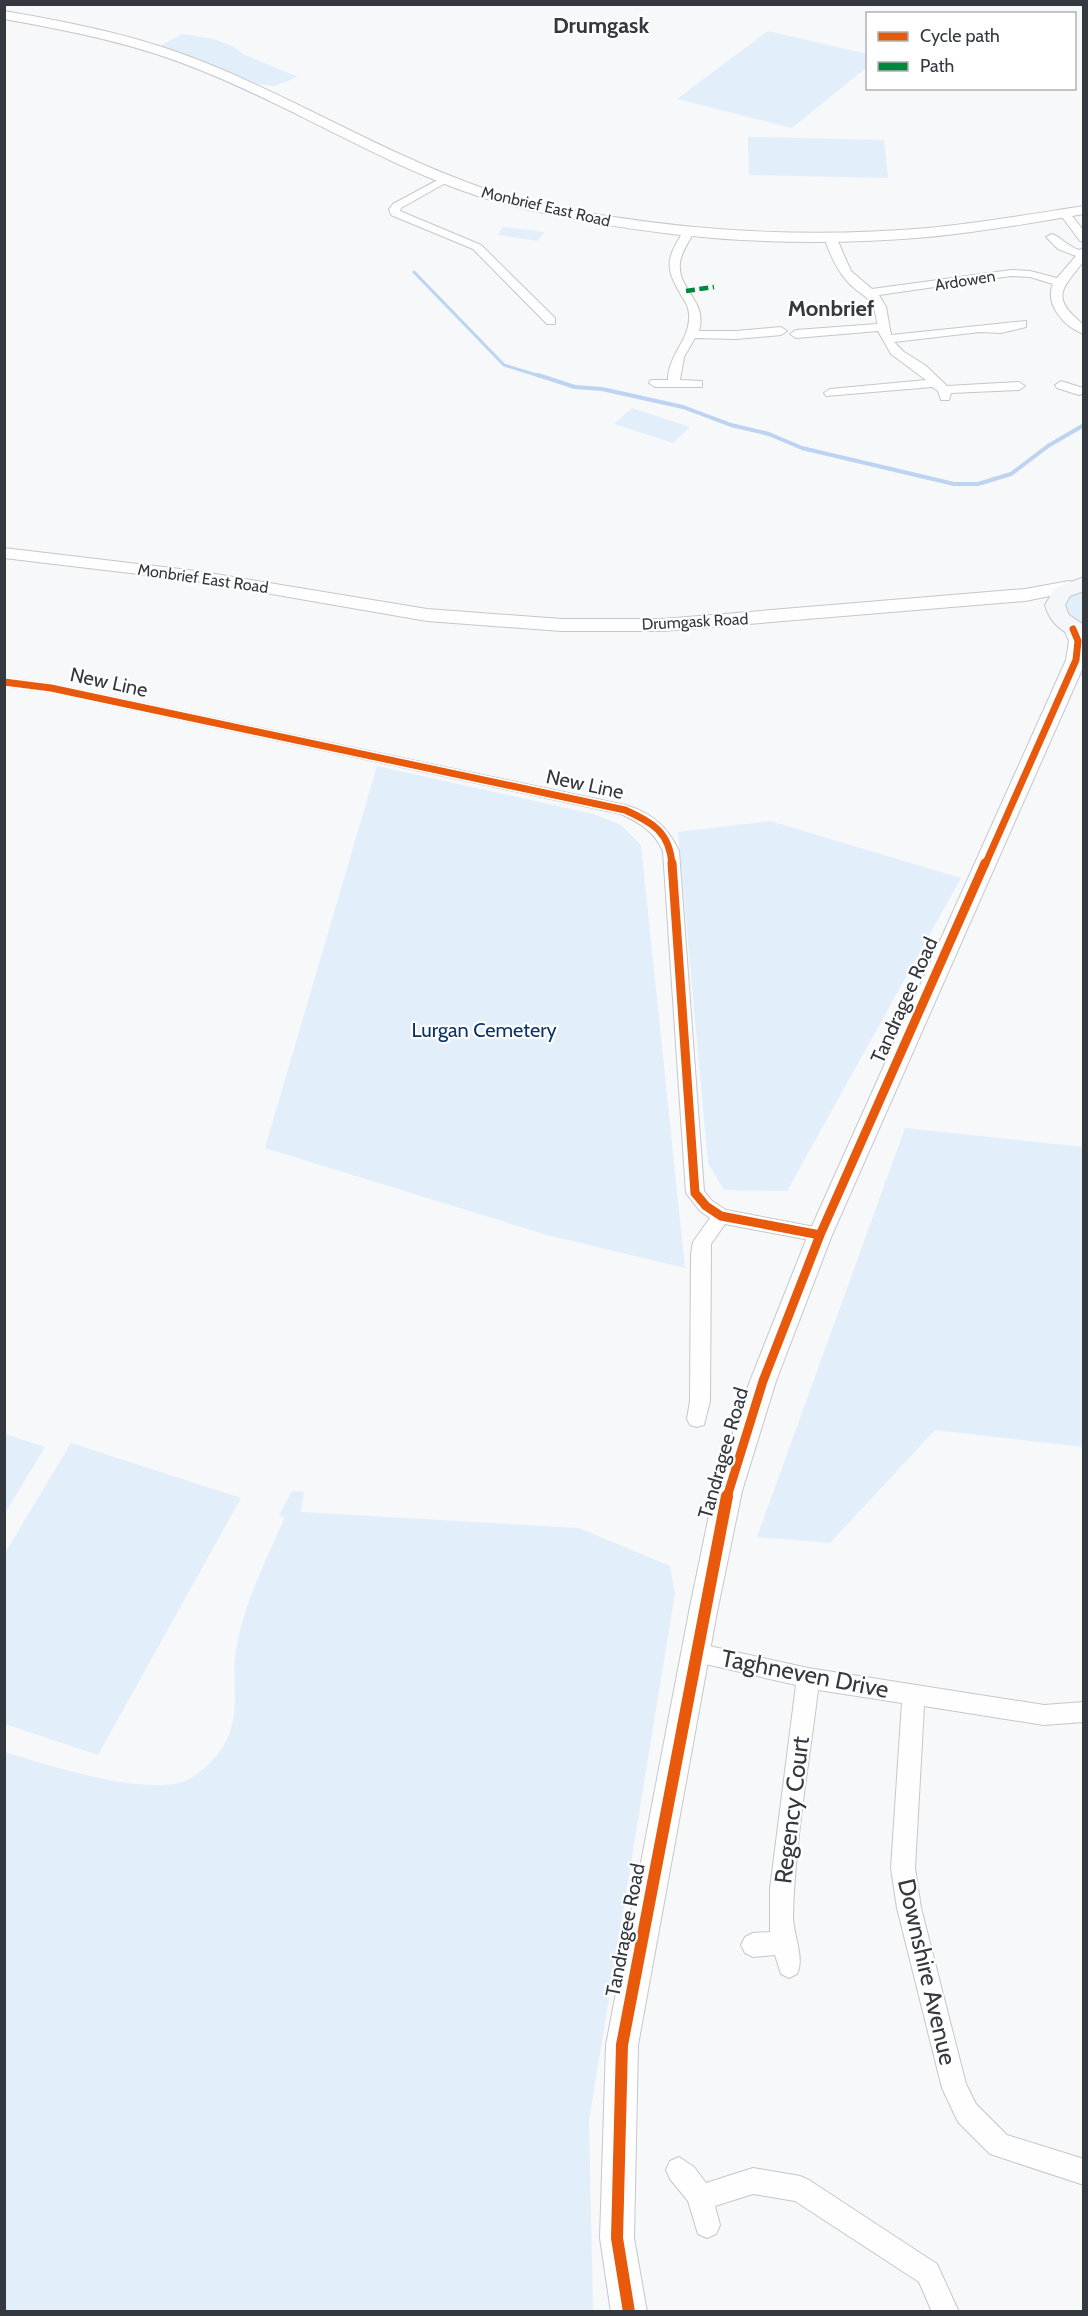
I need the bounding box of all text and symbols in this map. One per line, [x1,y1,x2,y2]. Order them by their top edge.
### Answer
district label: Drumgask [553,12,649,39]
legend [866,12,1076,90]
text: Cycle path [920,25,1000,47]
text: Path [920,55,954,77]
street label: Monbrief East Road [480,182,612,231]
street label: Ardowen [933,266,997,295]
district label: Monbrief [788,295,875,322]
street label: Monbrief East Road [136,560,270,597]
street label: Drumgask Road [641,609,749,634]
street label: New Line [68,662,150,702]
street label: New Line [544,764,626,804]
street label: Tandragee Road [865,933,943,1067]
park label: Lurgan Cemetery [411,1018,557,1042]
street label: Tandragee Road [693,1385,753,1521]
street label: Taghneven Drive [719,1643,891,1704]
street label: Regency Court [768,1735,815,1885]
street label: Tandragee Road [600,1861,650,1999]
street label: Downshire Avenue [892,1876,963,2068]

